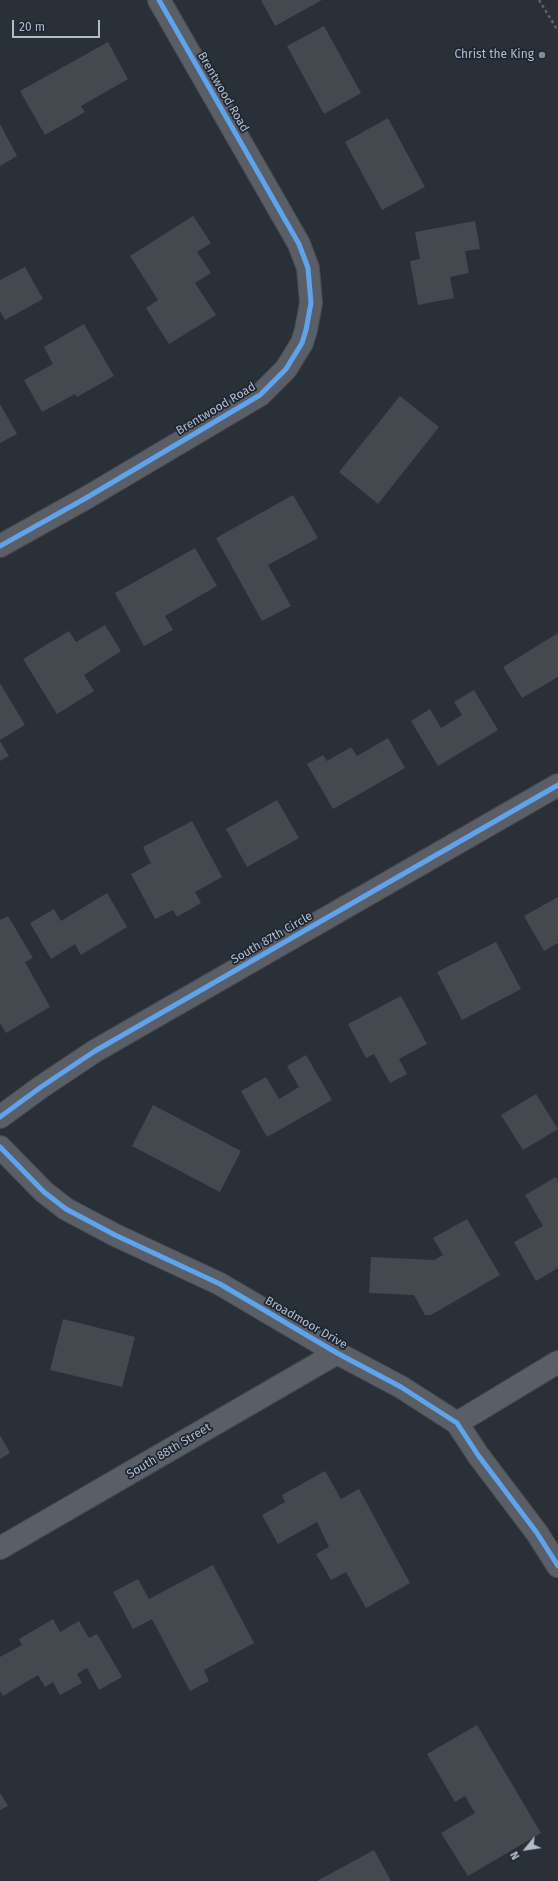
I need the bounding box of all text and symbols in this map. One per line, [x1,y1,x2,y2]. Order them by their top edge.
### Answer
scale bar [14,12,102,38]
text: 20 m [19,20,45,34]
place label: Christ the King [454,48,534,62]
street label: Brentwood Road [194,49,252,135]
marker: Christ the King [537,50,547,60]
street label: Brentwood Road [174,380,258,438]
street label: South 87th Circle [229,909,315,967]
street label: Broadmoor Drive [262,1294,350,1352]
street label: South 88th Street [124,1420,214,1482]
north arrow [506,1829,546,1869]
text: N [508,1849,523,1862]

